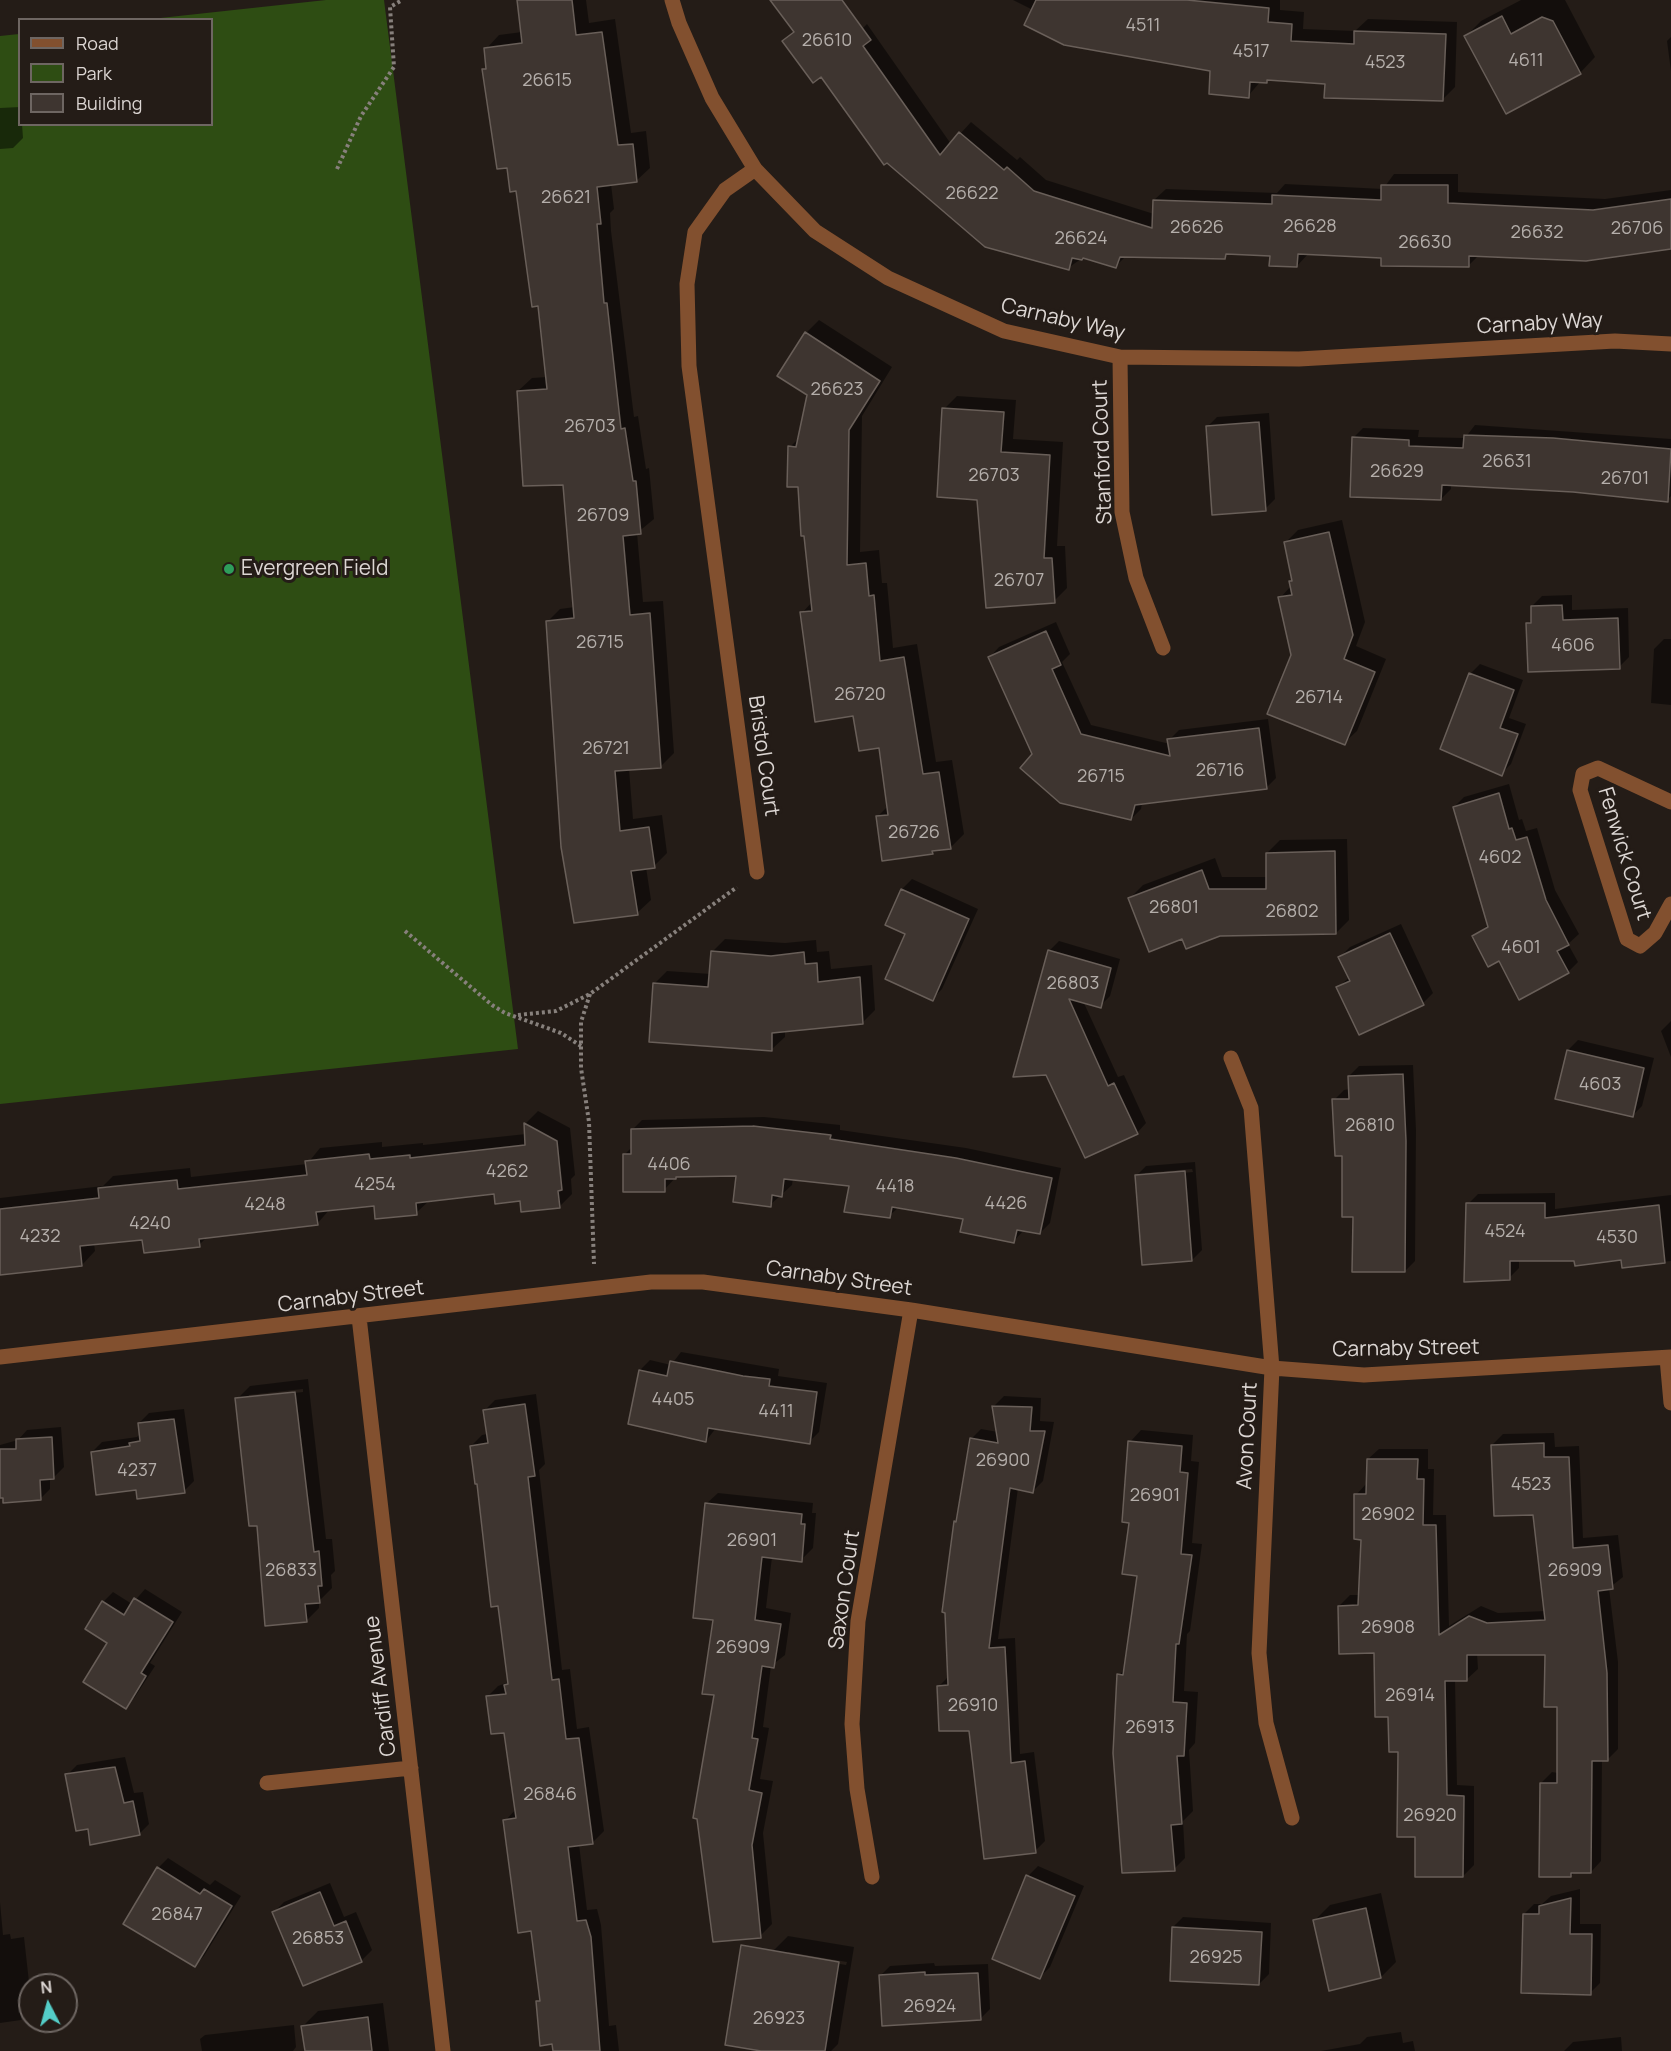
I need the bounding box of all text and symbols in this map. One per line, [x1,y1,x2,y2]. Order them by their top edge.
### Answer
house number: 4511 [1125,15,1161,37]
legend [18,18,213,126]
house number: 26610 [802,30,852,52]
text: Road [76,31,119,55]
house number: 4517 [1232,41,1270,63]
house number: 4611 [1508,50,1544,72]
house number: 4523 [1365,52,1405,74]
text: Park [76,61,112,85]
house number: 26615 [522,70,572,92]
text: Building [76,91,142,115]
house number: 26622 [945,183,999,205]
house number: 26621 [541,187,591,209]
house number: 26628 [1283,216,1337,238]
house number: 26626 [1170,217,1224,239]
house number: 26706 [1611,218,1663,240]
house number: 26632 [1511,222,1563,244]
house number: 26624 [1054,228,1108,250]
house number: 26630 [1398,232,1452,254]
street label: Carnaby Way [999,294,1127,346]
street label: Carnaby Way [1476,308,1604,340]
house number: 26623 [811,379,863,401]
street label: Stanford Court [1088,379,1118,525]
house number: 26703 [564,416,616,438]
house number: 26631 [1482,451,1532,473]
house number: 26629 [1370,461,1424,483]
house number: 26703 [968,465,1020,487]
house number: 26701 [1601,468,1649,490]
house number: 26709 [577,505,629,527]
place label: Evergreen Field [241,556,388,582]
marker: Evergreen Field [222,562,236,576]
house number: 26707 [994,570,1044,592]
house number: 26715 [576,632,624,654]
house number: 4606 [1551,635,1595,657]
house number: 26720 [834,684,886,706]
house number: 26714 [1295,687,1343,709]
street label: Bristol Court [742,694,784,818]
house number: 26721 [582,738,630,760]
house number: 26716 [1196,760,1244,782]
house number: 26715 [1077,766,1125,788]
street label: Fenwick Court [1592,784,1656,924]
house number: 26726 [888,822,940,844]
house number: 4602 [1478,847,1522,869]
house number: 26801 [1149,897,1199,919]
house number: 26802 [1265,901,1319,923]
house number: 4601 [1501,937,1541,959]
house number: 26803 [1047,973,1099,995]
house number: 4603 [1579,1074,1621,1096]
house number: 26810 [1345,1115,1395,1137]
house number: 4406 [647,1154,691,1176]
house number: 4262 [486,1161,528,1183]
house number: 4254 [354,1174,396,1196]
house number: 4418 [876,1176,914,1198]
house number: 4426 [985,1193,1027,1215]
house number: 4248 [244,1194,286,1216]
house number: 4240 [129,1213,171,1235]
house number: 4524 [1484,1221,1526,1243]
house number: 4232 [19,1226,61,1248]
house number: 4530 [1596,1227,1638,1249]
street label: Carnaby Street [764,1256,914,1302]
street label: Carnaby Street [276,1276,426,1318]
street label: Carnaby Street [1332,1335,1480,1363]
street label: Avon Court [1233,1382,1263,1490]
house number: 4405 [652,1389,694,1411]
house number: 4411 [758,1401,794,1423]
house number: 26900 [976,1450,1030,1472]
house number: 4237 [117,1460,157,1482]
house number: 4523 [1511,1474,1551,1496]
house number: 26901 [1130,1485,1180,1507]
house number: 26902 [1361,1504,1415,1526]
street label: Saxon Court [824,1529,866,1651]
house number: 26901 [727,1530,777,1552]
house number: 26833 [265,1560,317,1582]
house number: 26909 [1548,1560,1602,1582]
street label: Cardiff Avenue [360,1614,402,1758]
house number: 26908 [1361,1617,1415,1639]
house number: 26909 [716,1637,770,1659]
house number: 26914 [1385,1685,1435,1707]
house number: 26910 [948,1695,998,1717]
house number: 26913 [1125,1717,1175,1739]
house number: 26846 [523,1784,577,1806]
house number: 26920 [1403,1805,1457,1827]
house number: 26847 [151,1904,203,1926]
house number: 26853 [292,1928,344,1950]
house number: 26925 [1189,1947,1243,1969]
north arrow [18,1973,78,2033]
text: N [39,1976,53,1999]
house number: 26924 [904,1996,956,2018]
house number: 26923 [753,2008,805,2030]

